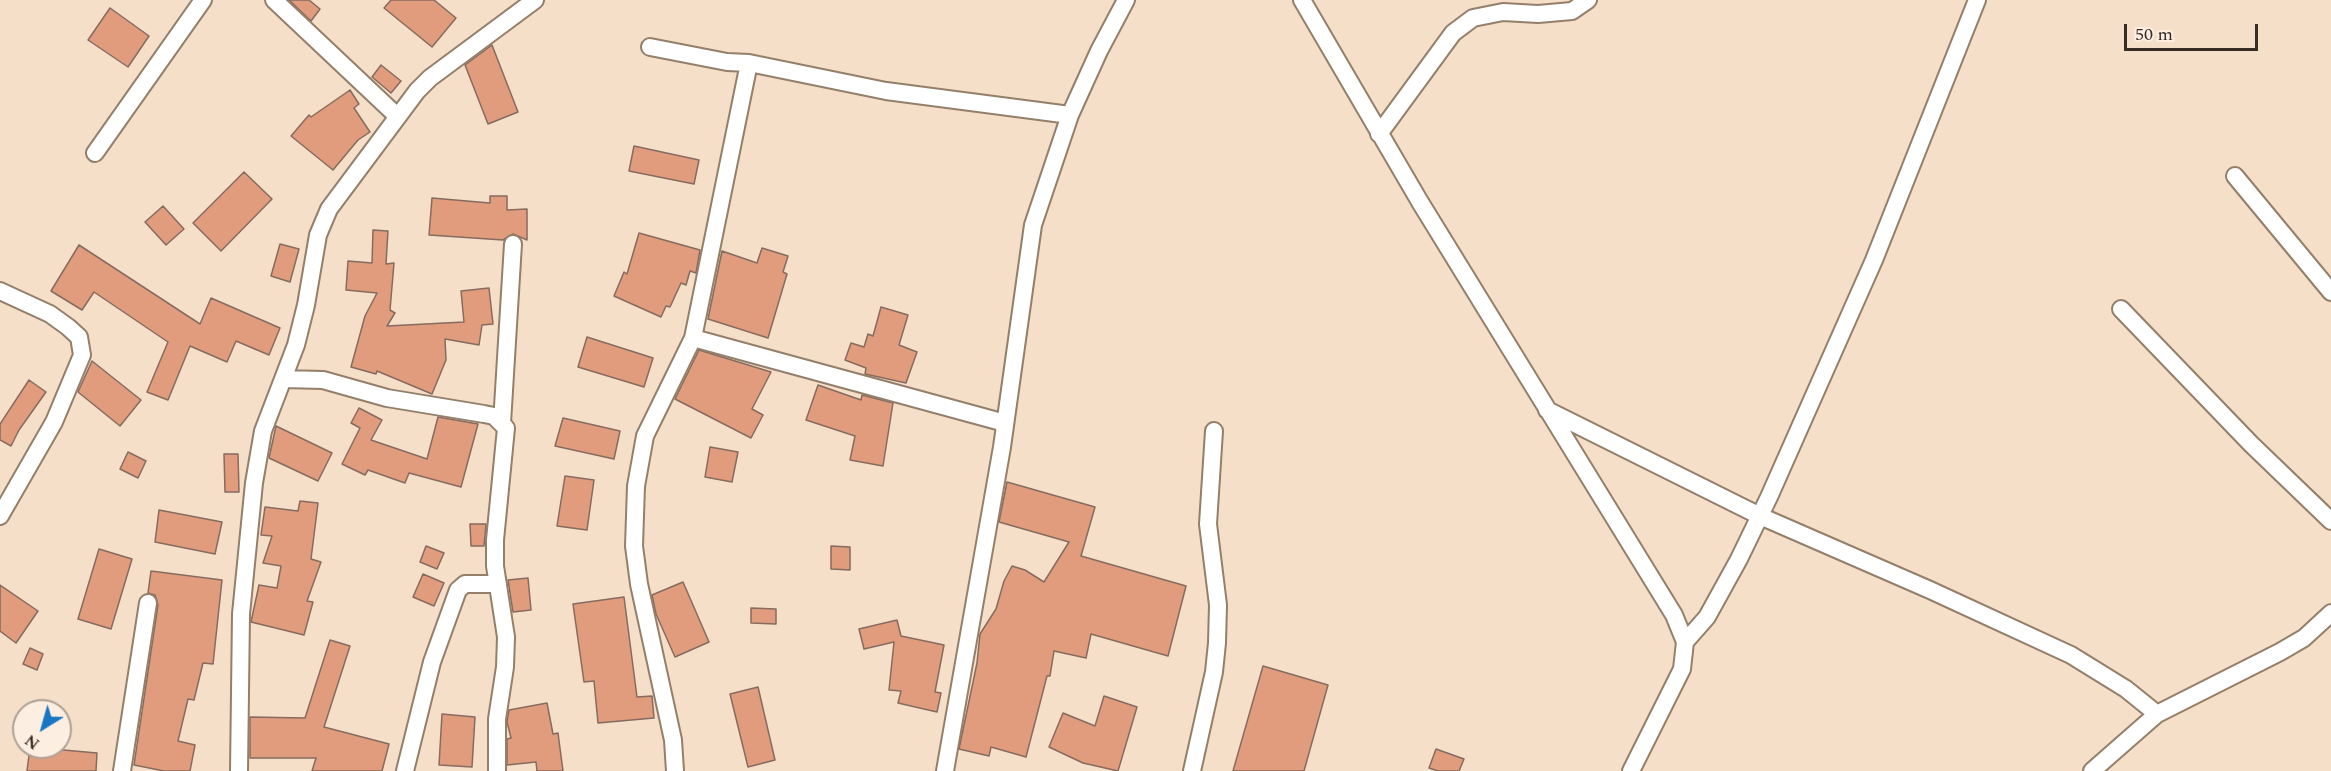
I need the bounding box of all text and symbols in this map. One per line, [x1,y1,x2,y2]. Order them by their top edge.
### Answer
scale bar [2127,12,2260,50]
text: 50 m [2135,21,2173,48]
north arrow [12,699,72,759]
text: N [20,728,45,755]

